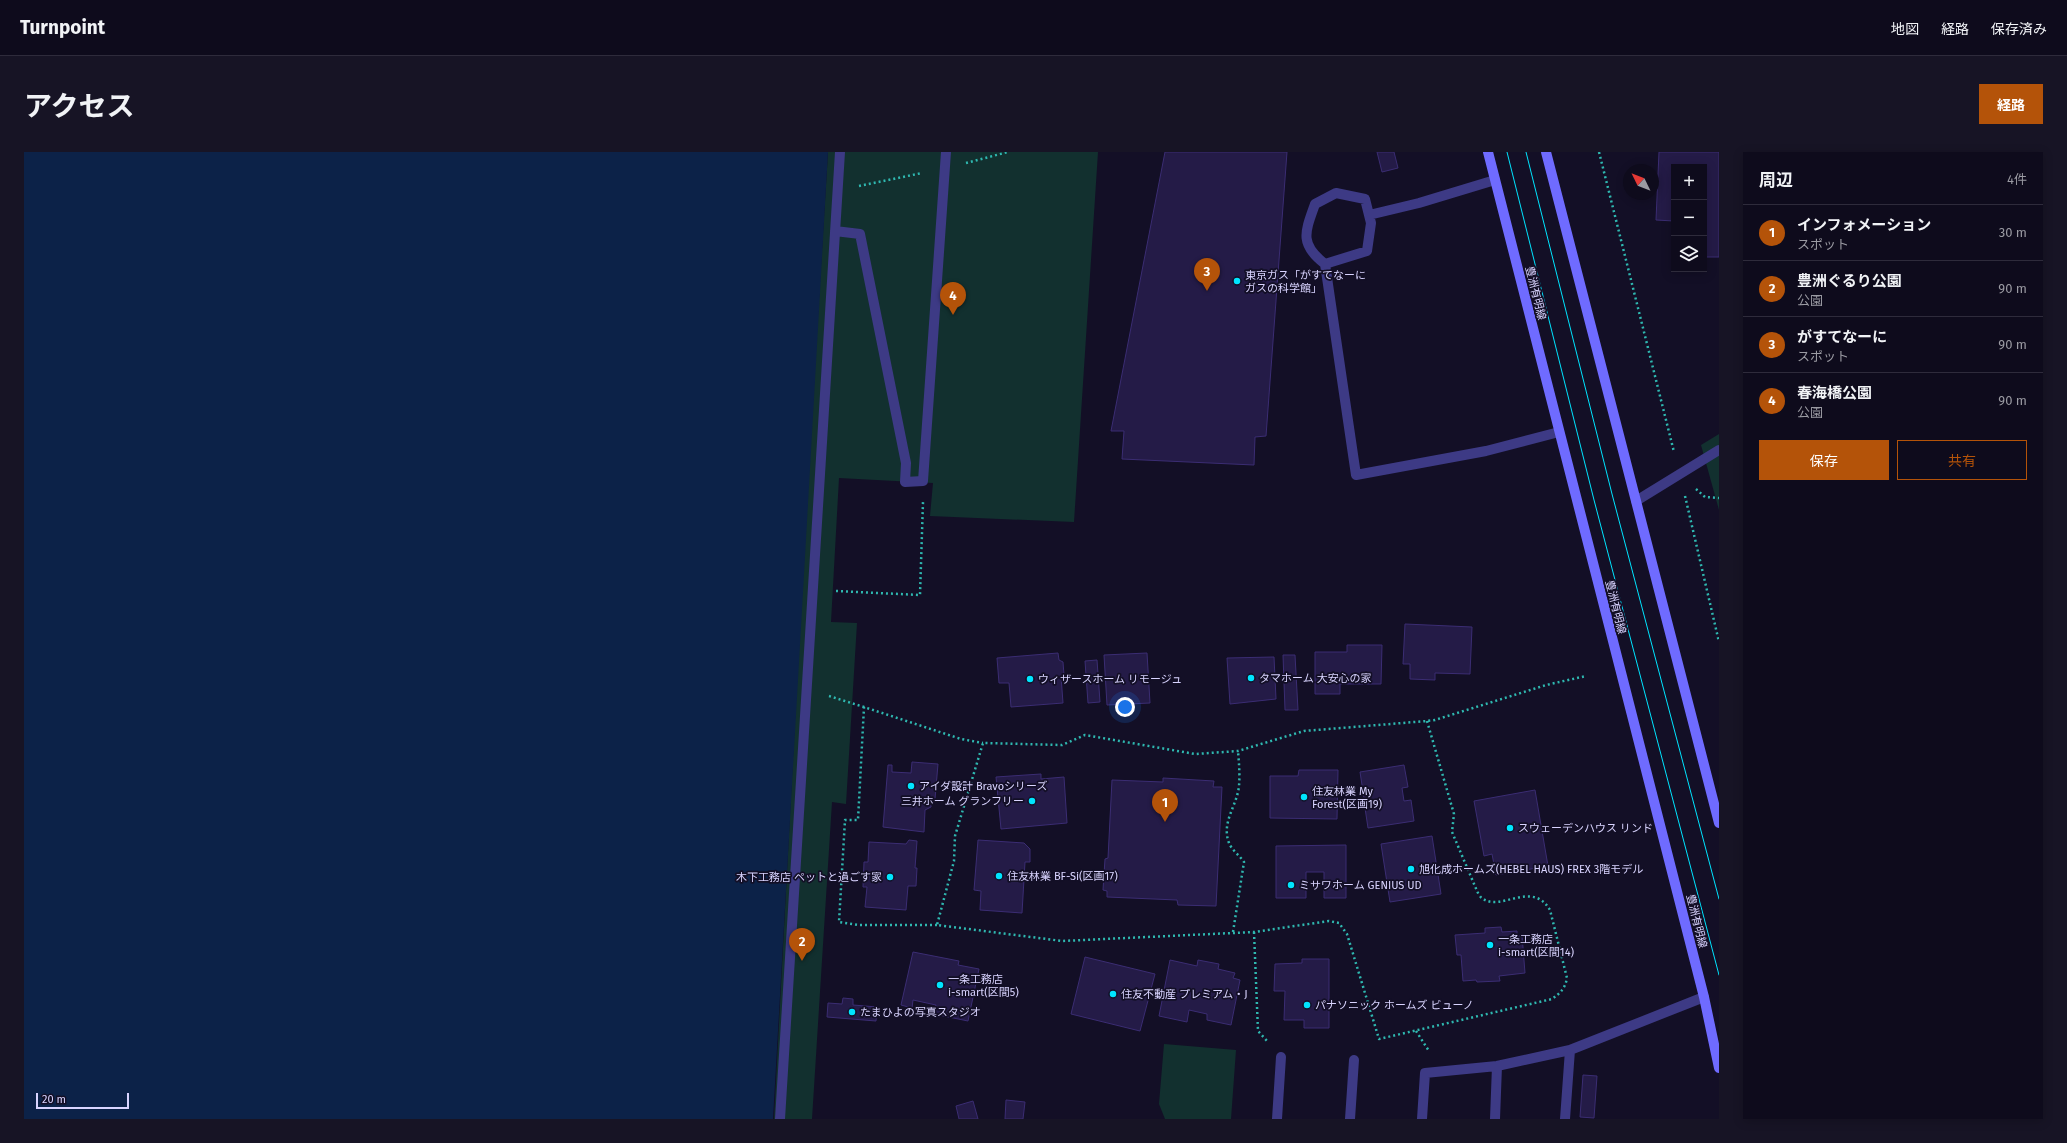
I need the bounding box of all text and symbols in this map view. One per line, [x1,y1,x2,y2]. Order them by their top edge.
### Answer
text: Turnpoint [20,16,105,39]
text: 地図 [1891,21,1919,38]
text: 経路 [1941,21,1969,38]
text: 保存済み [1991,21,2047,38]
button: 経路 [1979,84,2043,124]
text: アクセス [24,90,135,123]
north arrow [1623,164,1659,200]
map controls [1671,164,1707,272]
button: + [1671,164,1707,200]
text: 周辺 [1759,170,1793,191]
text: 4件 [2007,172,2027,187]
button: − [1671,200,1707,236]
text: インフォメーション [1797,216,1931,234]
text: 1 [1769,225,1775,240]
text: 30 m [1999,225,2027,240]
button: layers [1671,236,1707,272]
text: スポット [1797,237,1849,252]
pin: 3 [1194,258,1220,291]
street label: 豊洲有明線 [1523,265,1548,321]
place label: 東京ガス「がすてなーに ガスの科学館」 [1245,269,1366,295]
text: 豊洲ぐるり公園 [1797,272,1902,290]
marker: 東京ガス「がすてなーに ガスの科学館」 [1232,276,1242,286]
text: 2 [1769,281,1775,296]
text: 90 m [1998,281,2027,296]
pin: 4 [940,282,966,315]
text: 公園 [1797,293,1823,308]
text: がすてなーに [1797,328,1887,346]
text: 3 [1769,337,1775,352]
text: 90 m [1998,337,2027,352]
text: スポット [1797,349,1849,364]
text: 春海橋公園 [1797,384,1872,402]
text: 4 [1768,393,1776,408]
text: 90 m [1998,393,2027,408]
text: 公園 [1797,405,1823,420]
button: 保存 [1759,440,1889,480]
button: 共有 [1897,440,2027,480]
street label: 豊洲有明線 [1603,579,1628,635]
place label: タマホーム 大安心の家 [1259,672,1372,685]
place label: ウィザースホーム リモージュ [1038,673,1182,686]
marker: タマホーム 大安心の家 [1246,673,1256,683]
marker: ウィザースホーム リモージュ [1025,674,1035,684]
your location [1115,697,1135,717]
place label: アイダ設計 Bravoシリーズ [919,780,1048,793]
marker: アイダ設計 Bravoシリーズ [906,781,916,791]
place label: 住友林業 My Forest(区画19) [1312,785,1383,811]
pin: 1 [1152,789,1178,822]
marker: 住友林業 My Forest(区画19) [1299,792,1309,802]
place label: 三井ホーム グランフリー [901,795,1024,808]
marker: 三井ホーム グランフリー [1027,796,1037,806]
place label: スウェーデンハウス リンド [1518,822,1653,835]
marker: スウェーデンハウス リンド [1505,823,1515,833]
place label: 旭化成ホームズ(HEBEL HAUS) FREX 3階モデル [1419,863,1643,876]
marker: 旭化成ホームズ(HEBEL HAUS) FREX 3階モデル [1406,864,1416,874]
place label: 住友林業 BF-Si(区画17) [1007,870,1118,883]
place label: 木下工務店 ペットと過ごす家 [736,871,882,884]
marker: 住友林業 BF-Si(区画17) [994,871,1004,881]
marker: 木下工務店 ペットと過ごす家 [885,872,895,882]
place label: ミサワホーム GENIUS UD [1299,879,1422,892]
marker: ミサワホーム GENIUS UD [1286,880,1296,890]
street label: 豊洲有明線 [1684,893,1709,949]
pin: 2 [789,928,815,961]
place label: 一条工務店 i-smart(区間14) [1498,933,1574,959]
marker: 一条工務店 i-smart(区間14) [1485,940,1495,950]
place label: 一条工務店 i-smart(区間5) [948,973,1019,999]
marker: 一条工務店 i-smart(区間5) [935,980,945,990]
place label: 住友不動産 プレミアム・J [1121,988,1248,1001]
marker: 住友不動産 プレミアム・J [1108,989,1118,999]
place label: パナソニック ホームズ ビューノ [1315,999,1474,1012]
marker: パナソニック ホームズ ビューノ [1302,1000,1312,1010]
place label: たまひよの写真スタジオ [860,1006,981,1019]
marker: たまひよの写真スタジオ [847,1007,857,1017]
scale bar [36,1091,129,1110]
text: 20 m [42,1093,66,1106]

